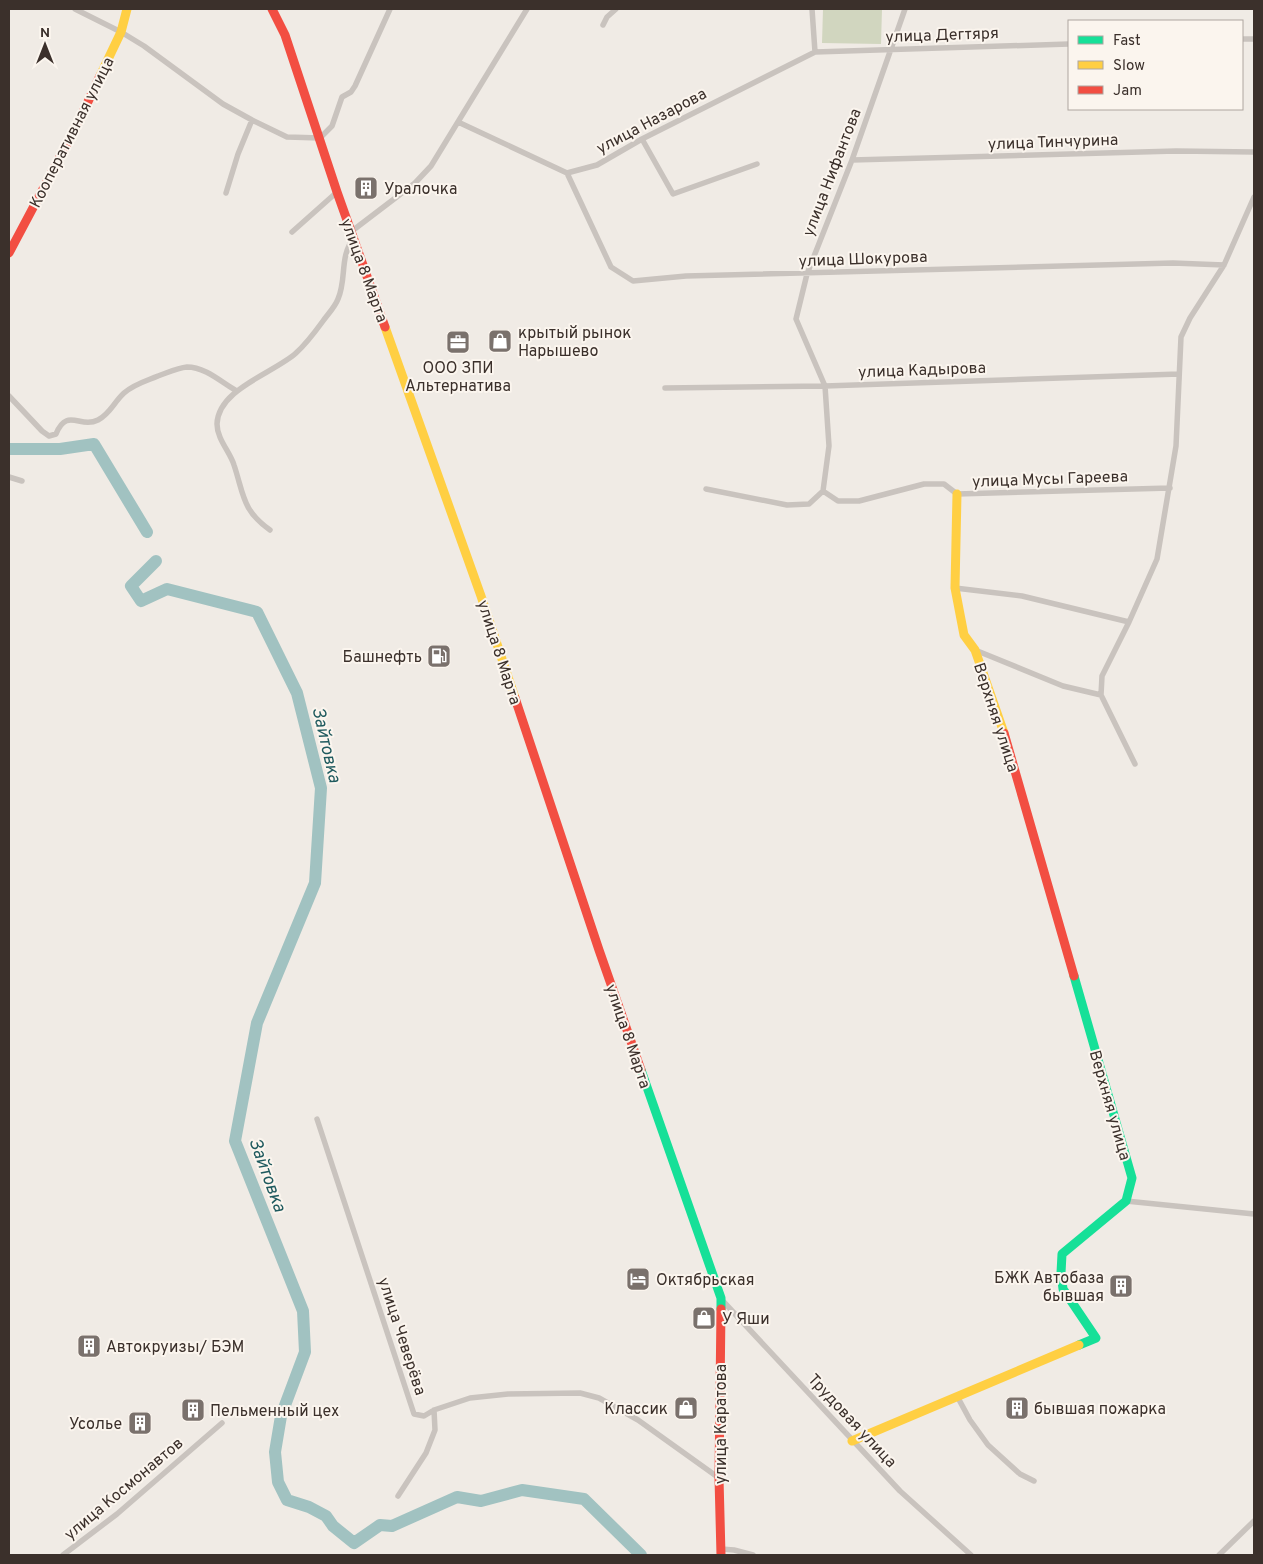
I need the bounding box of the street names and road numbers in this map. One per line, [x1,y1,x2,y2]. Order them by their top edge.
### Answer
street label: улица Дегтяря [885,24,999,48]
street label: Кооперативная улица [26,54,119,212]
street label: улица Назарова [593,84,710,159]
street label: улица Нифантова [799,106,867,240]
street label: улица Тинчурина [988,131,1119,155]
street label: улица 8 Марта [335,216,391,325]
street label: улица Шокурова [798,248,928,272]
street label: улица Кадырова [858,359,986,383]
street label: улица Мусы Гареева [972,467,1128,493]
street label: улица 8 Марта [472,598,524,708]
street label: Верхняя улица [968,660,1022,775]
street label: улица 8 Марта [600,982,654,1091]
street label: Верхняя улица [1084,1048,1134,1163]
street label: улица Чеверёва [373,1275,430,1398]
street label: улица Каратова [712,1364,732,1484]
street label: Трудовая улица [803,1370,900,1472]
street label: улица Космонавтов [61,1434,188,1545]

